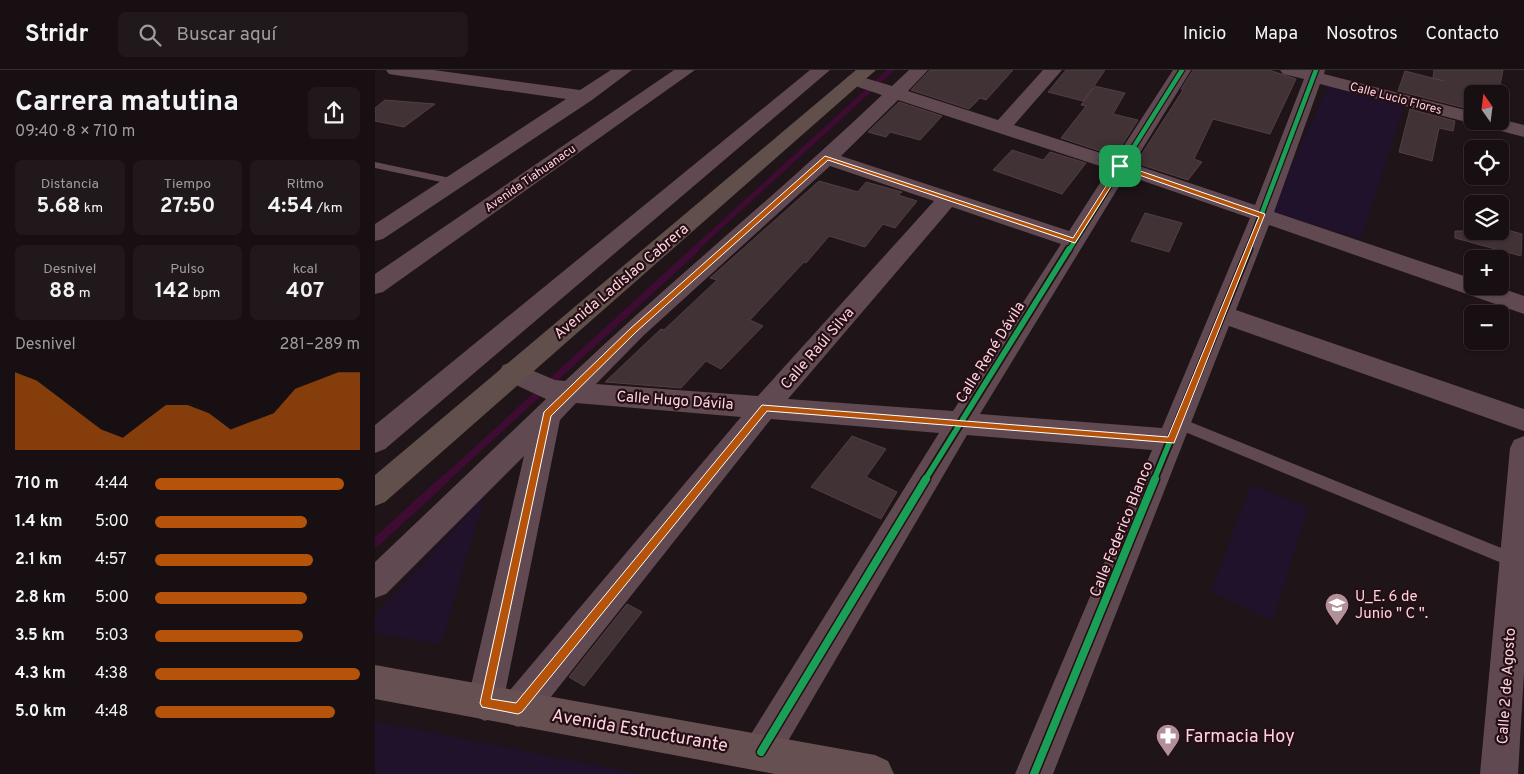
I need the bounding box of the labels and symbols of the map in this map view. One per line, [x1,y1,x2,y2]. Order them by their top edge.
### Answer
street label: Calle Lucio Flores [1348,79,1443,119]
north arrow [1464,85,1509,130]
street label: Avenida Tiahuanacu [482,141,579,216]
pin [1099,145,1141,187]
street label: Avenida Ladislao Cabrera [551,220,693,344]
street label: Calle René Dávila [952,298,1030,407]
street label: Calle Raúl Silva [777,304,859,394]
street label: Calle Hugo Dávila [616,388,734,415]
street label: Calle Federico Blanco [1086,459,1158,600]
place label: U_E. 6 de Junio " C ". [1355,588,1428,624]
school or university icon: U_E. 6 de Junio " C ". [1324,592,1350,626]
street label: Calle 2 de Agosto [1494,627,1521,745]
street label: Avenida Estructurante [550,705,730,758]
pharmacy icon: Farmacia Hoy [1155,723,1181,757]
place label: Farmacia Hoy [1185,726,1295,749]

